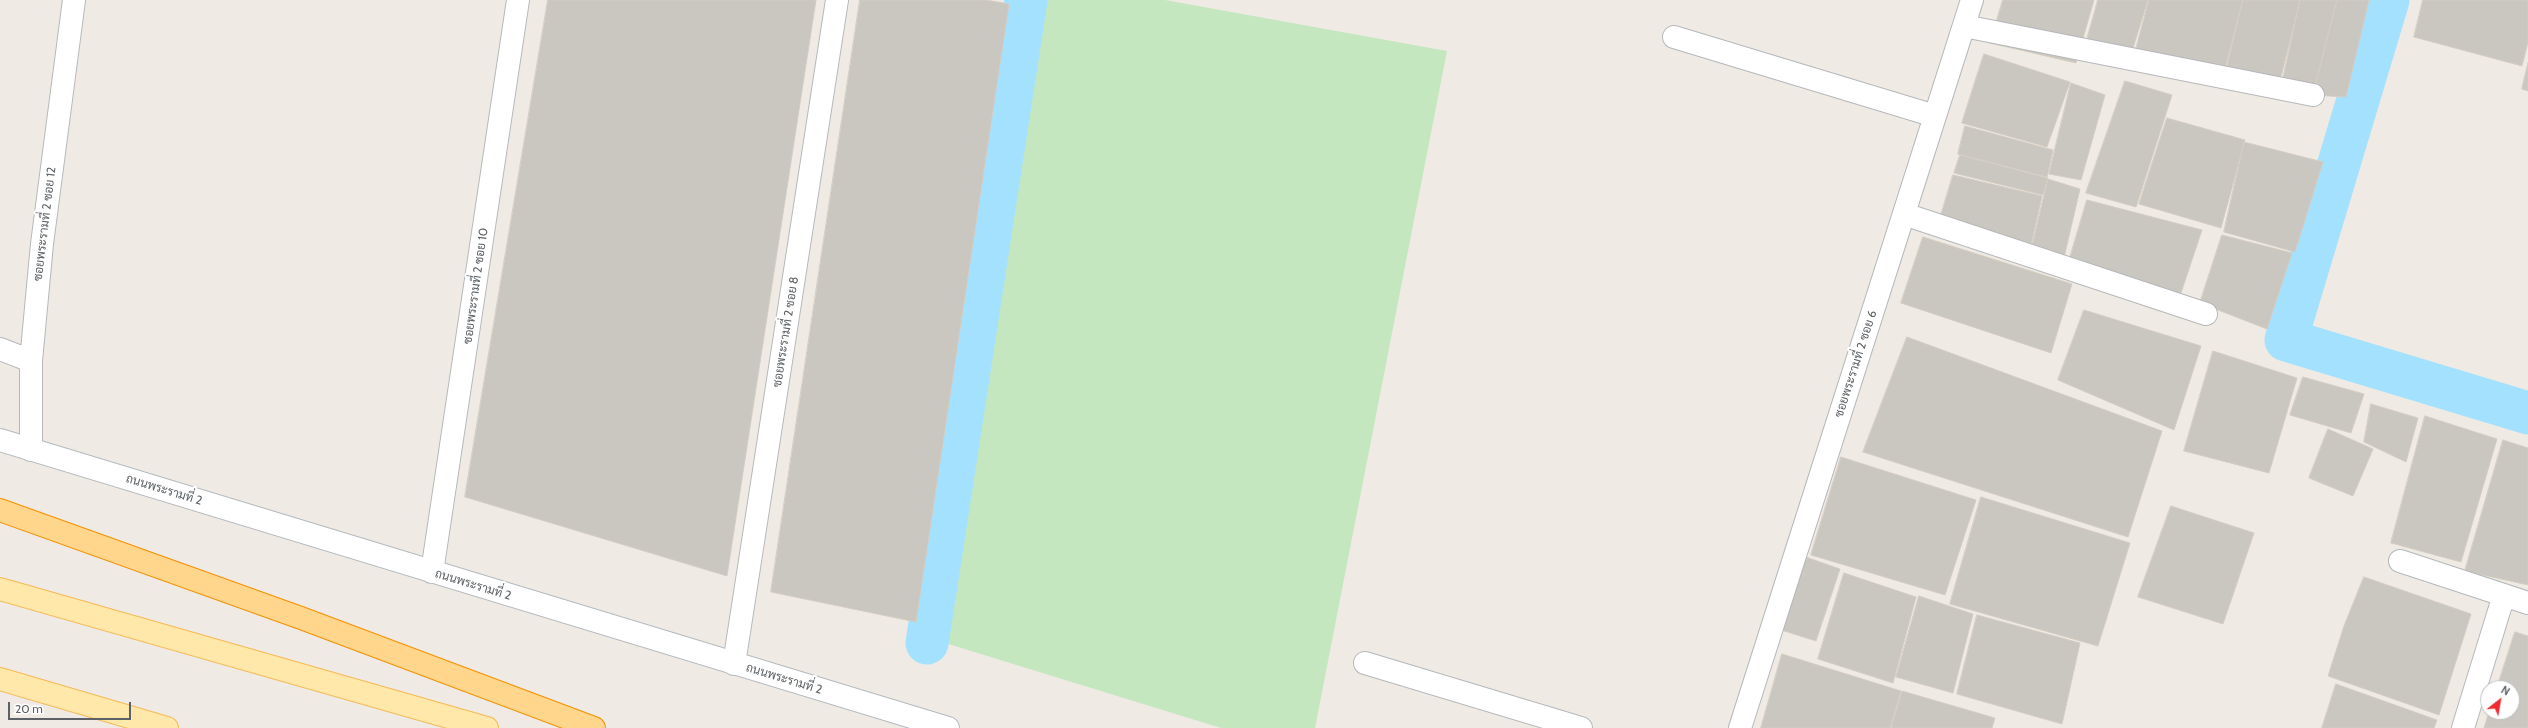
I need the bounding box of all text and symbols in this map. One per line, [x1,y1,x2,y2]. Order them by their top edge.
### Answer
street label: ซอยพระรามที่ 2 ซอย 12 [31,166,59,282]
street label: ซอยพระรามที่ 2 ซอย 10 [461,227,491,345]
street label: ซอยพระรามที่ 2 ซอย 8 [770,276,802,388]
street label: ซอยพระรามที่ 2 ซอย 6 [1832,309,1880,419]
street label: ถนนพระรามที่ 2 [124,472,204,508]
street label: ถนนพระรามที่ 2 [433,567,513,603]
street label: ถนนพระรามที่ 2 [744,661,824,697]
north arrow [2480,680,2520,720]
text: N [2499,683,2513,699]
scale bar [10,694,133,720]
text: 20 m [15,701,43,716]

